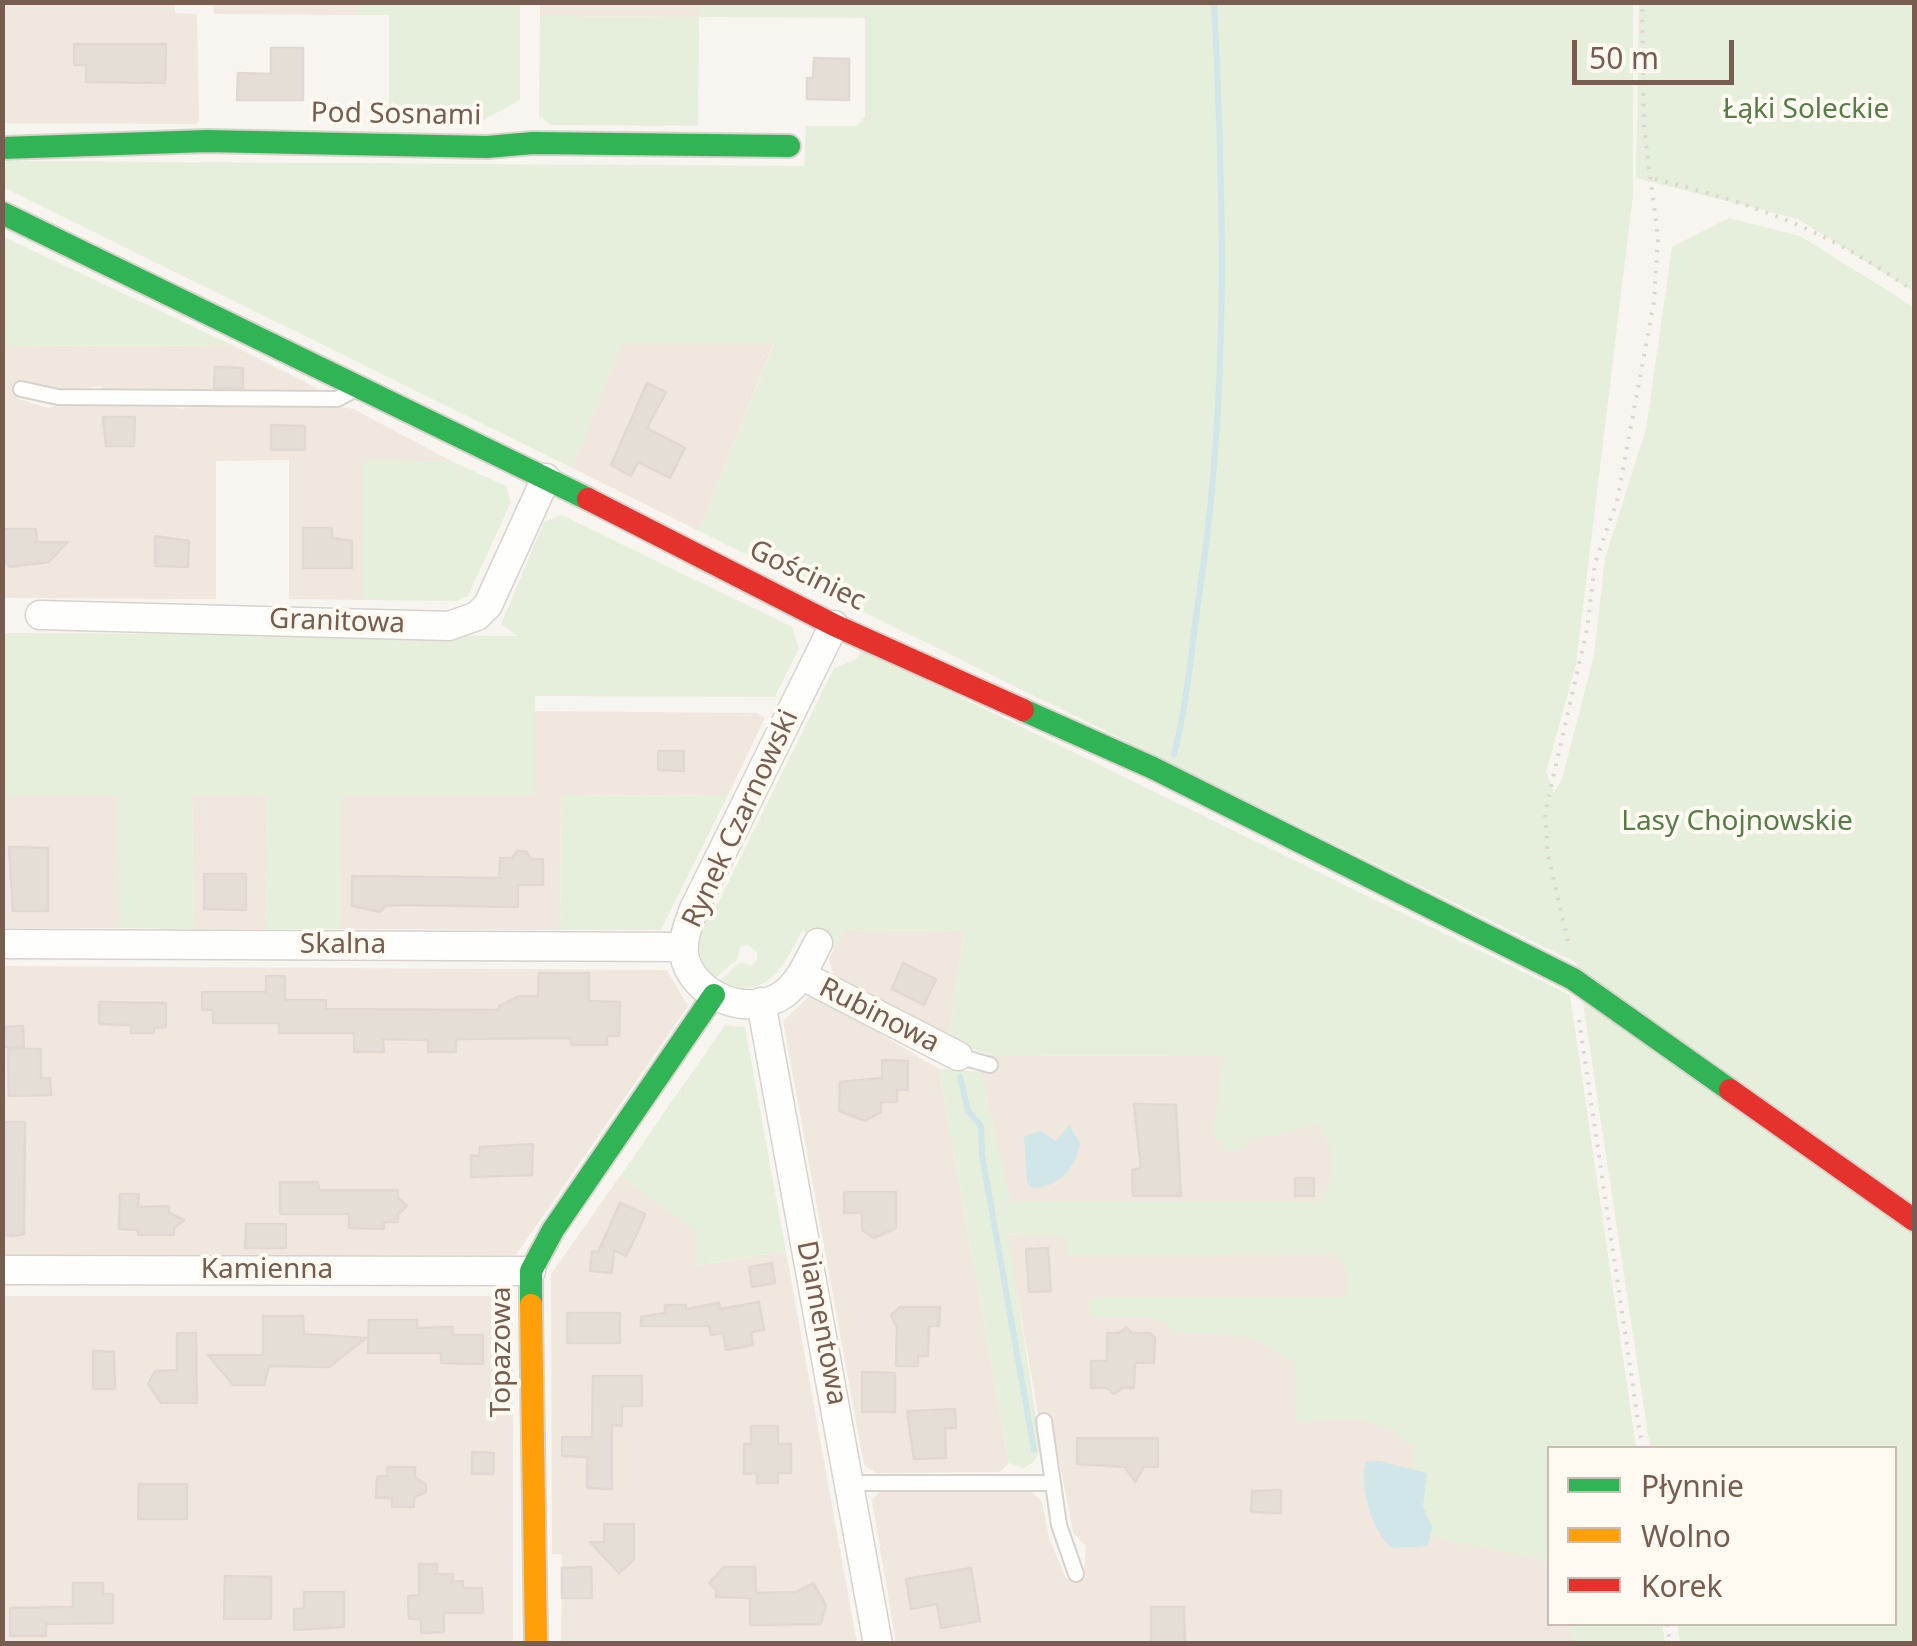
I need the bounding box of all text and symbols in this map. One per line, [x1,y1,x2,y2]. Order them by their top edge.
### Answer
scale bar [1577,20,1740,82]
text: 50 m [1589,37,1659,78]
park label: Łąki Soleckie [1723,93,1889,127]
street label: Pod Sosnami [310,97,482,133]
street label: Gościniec [743,533,871,619]
street label: Granitowa [269,603,405,641]
street label: Rynek Czarnowski [676,705,806,933]
park label: Lasy Chojnowskie [1621,805,1853,839]
street label: Skalna [300,928,386,962]
street label: Rubinowa [813,971,945,1061]
street label: Diamentowa [789,1238,853,1408]
street label: Kamienna [201,1253,333,1287]
street label: Topazowa [485,1287,519,1417]
legend [1547,1446,1897,1626]
text: Płynnie [1641,1465,1744,1506]
text: Wolno [1641,1515,1731,1556]
text: Korek [1641,1565,1722,1606]

